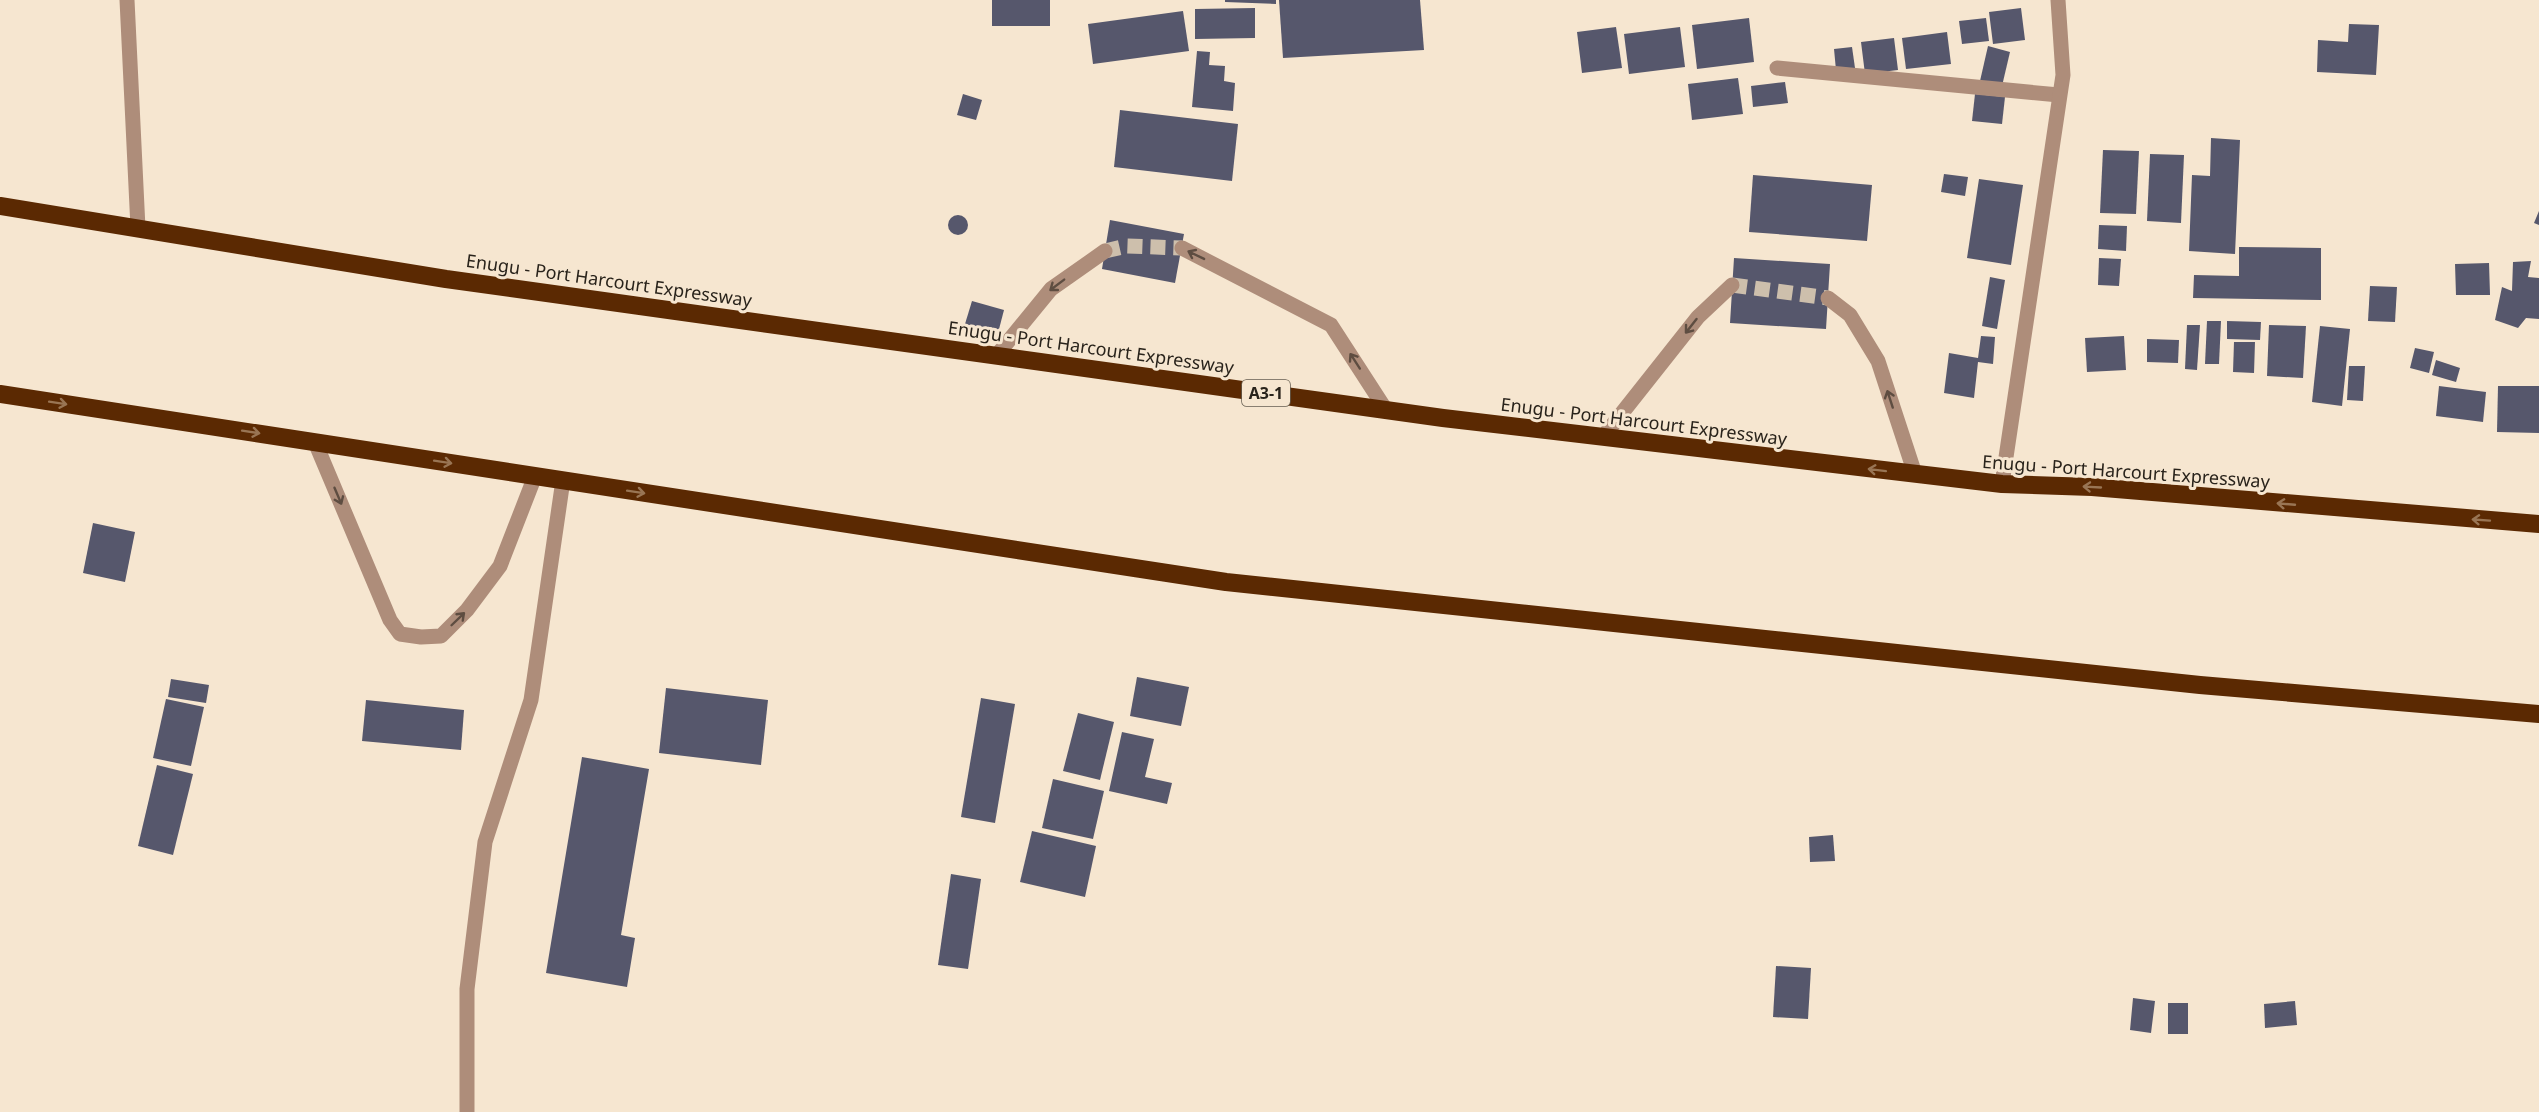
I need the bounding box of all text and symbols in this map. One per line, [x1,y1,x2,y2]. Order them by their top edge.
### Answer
street label: Enugu - Port Harcourt Expressway [465,248,754,312]
one-way arrow [1188,249,1206,260]
one-way arrow [1050,279,1066,291]
street label: Enugu - Port Harcourt Expressway [947,315,1236,379]
one-way arrow [1684,318,1697,334]
one-way arrow [1348,353,1360,370]
road number: A3-1 [1242,380,1290,406]
one-way arrow [1884,390,1895,409]
street label: Enugu - Port Harcourt Expressway [1499,392,1789,451]
one-way arrow [47,397,67,408]
one-way arrow [240,427,260,438]
street label: Enugu - Port Harcourt Expressway [1981,449,2271,493]
one-way arrow [433,456,453,467]
one-way arrow [1868,464,1887,475]
one-way arrow [2083,482,2102,493]
one-way arrow [626,486,645,497]
one-way arrow [333,487,344,505]
one-way arrow [2277,498,2297,509]
one-way arrow [2471,514,2491,525]
one-way arrow [450,612,465,626]

